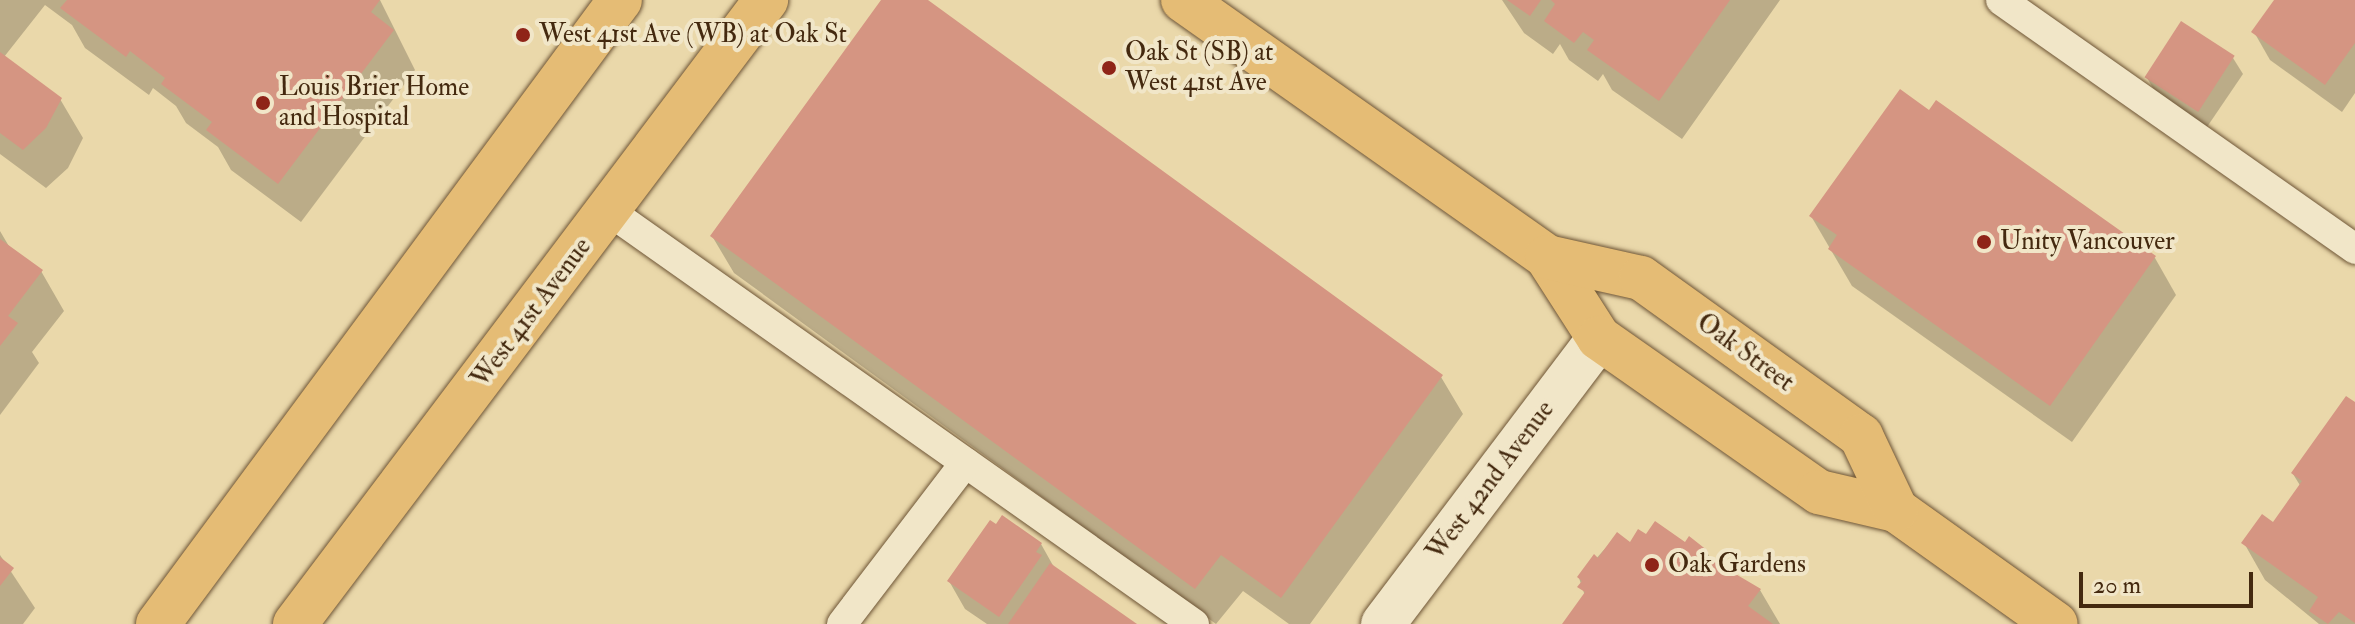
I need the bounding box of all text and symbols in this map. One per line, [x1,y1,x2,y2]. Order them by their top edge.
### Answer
place label: West 41st Ave (WB) at Oak St [539,19,847,51]
marker: West 41st Ave (WB) at Oak St [514,26,532,44]
place label: Oak St (SB) at West 41st Ave [1125,37,1273,98]
marker: Oak St (SB) at West 41st Ave [1100,59,1118,77]
place label: Louis Brier Home and Hospital [279,72,469,134]
marker: Louis Brier Home and Hospital [254,94,272,112]
place label: Unity Vancouver [2000,226,2175,258]
street label: West 41st Avenue [466,232,598,394]
marker: Unity Vancouver [1975,233,1993,251]
street label: Oak Street [1690,307,1800,399]
street label: West 42nd Avenue [1421,395,1561,567]
place label: Oak Gardens [1668,549,1806,581]
marker: Oak Gardens [1643,556,1661,574]
scale bar [2083,556,2257,606]
text: 20 m [2093,570,2141,601]

